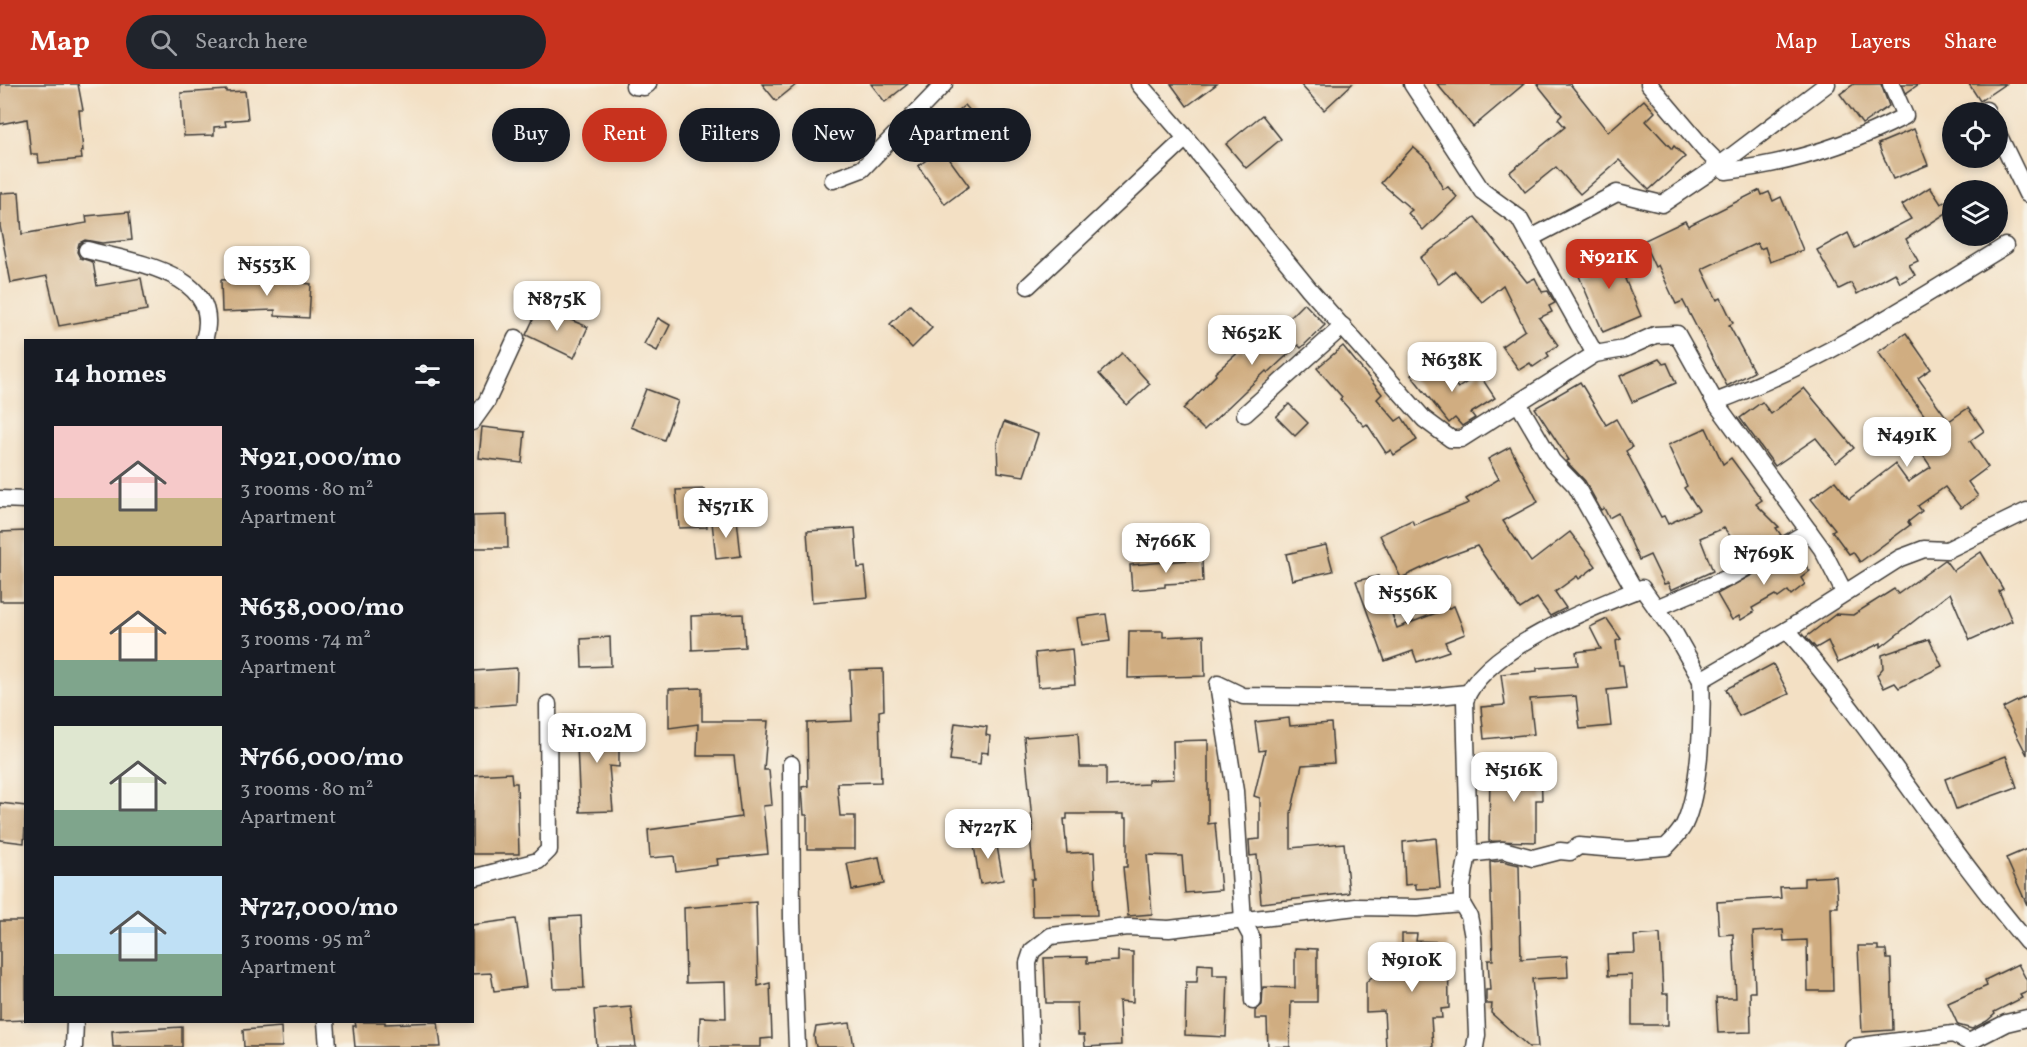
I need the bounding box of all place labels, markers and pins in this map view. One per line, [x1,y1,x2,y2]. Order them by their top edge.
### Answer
pin: ₦921K [1567,239,1651,290]
pin: ₦553K [225,246,309,297]
pin: ₦875K [515,281,599,332]
pin: ₦652K [1210,315,1294,366]
pin: ₦638K [1410,342,1494,393]
pin: ₦491K [1865,417,1949,468]
pin: ₦571K [684,488,768,539]
pin: ₦766K [1124,523,1208,574]
pin: ₦769K [1722,535,1806,586]
pin: ₦556K [1366,575,1450,626]
pin: ₦1.02M [548,713,646,764]
pin: ₦516K [1472,752,1556,803]
pin: ₦727K [946,809,1030,860]
pin: ₦910K [1370,942,1454,993]

